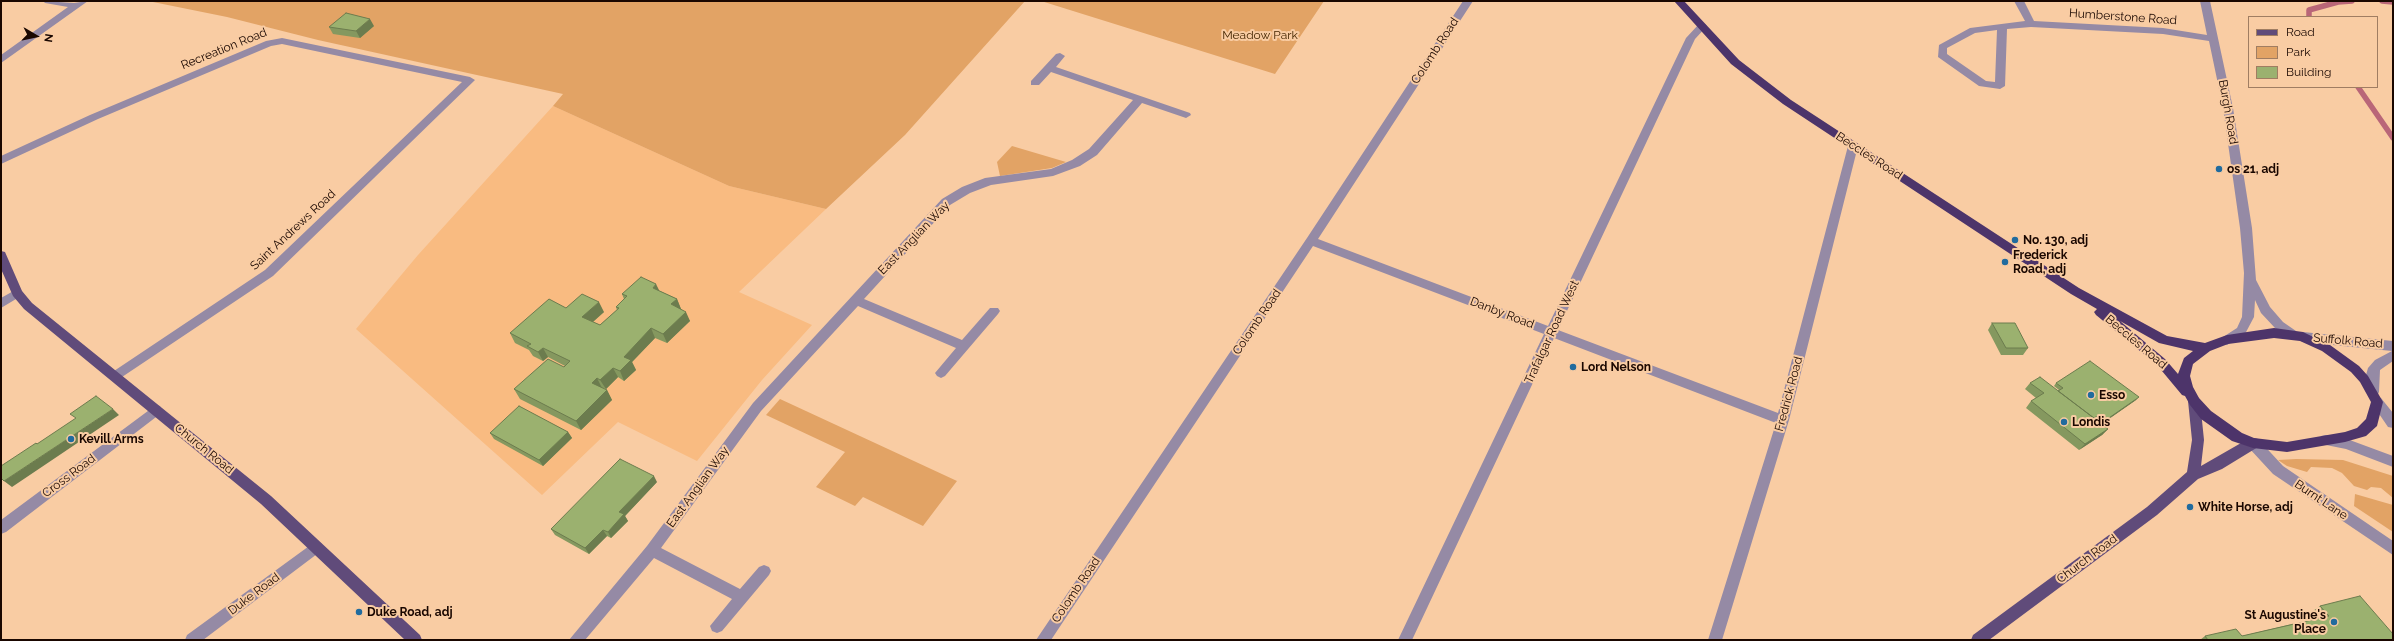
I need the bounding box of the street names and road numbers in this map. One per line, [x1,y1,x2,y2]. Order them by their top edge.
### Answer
street label: Humberstone Road [2068,6,2178,28]
street label: Colomb Road [1408,15,1462,87]
street label: Recreation Road [179,25,269,73]
street label: Burgh Road [2215,79,2241,145]
street label: Beccles Road [1833,129,1905,183]
street label: Saint Andrews Road [247,187,339,273]
street label: East Anglian Way [875,198,953,278]
street label: Trafalgar Road West [1522,278,1582,386]
street label: Colomb Road [1230,286,1284,358]
street label: Danby Road [1468,294,1536,332]
street label: Beccles Road [2102,312,2170,372]
street label: Suffolk Road [2313,331,2383,351]
street label: Fredrick Road [1772,355,1806,433]
street label: Church Road [172,421,236,477]
street label: East Anglian Way [664,444,732,530]
street label: Cross Road [40,451,98,501]
street label: Burnt Lane [2292,477,2350,523]
street label: Church Road [2054,532,2120,586]
street label: Colomb Road [1049,554,1103,626]
street label: Duke Road [225,570,283,618]

